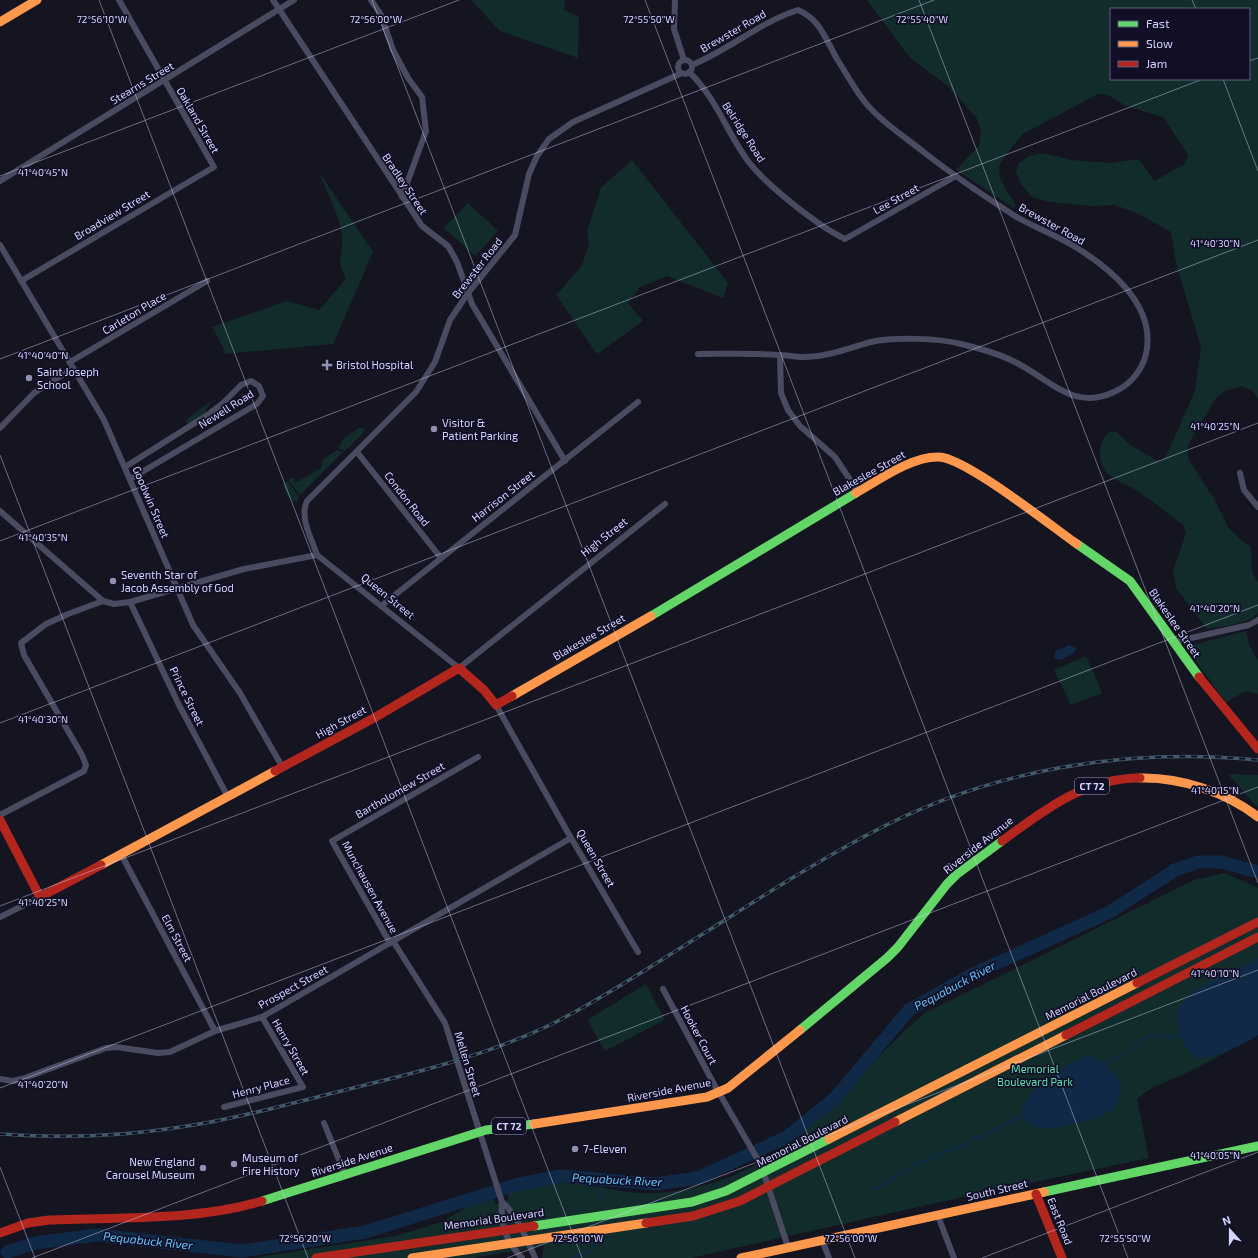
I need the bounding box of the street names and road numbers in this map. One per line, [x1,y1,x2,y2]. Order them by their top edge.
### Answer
street label: Brewster Road [698,7,768,55]
street label: Stearns Street [108,59,176,107]
street label: Oakland Street [174,84,223,155]
street label: Belridge Road [720,99,769,164]
street label: Bradley Street [380,151,431,217]
street label: Lee Street [871,181,921,216]
street label: Broadview Street [72,187,152,242]
street label: Brewster Road [1017,200,1088,247]
street label: Brewster Road [449,235,504,301]
street label: Carleton Place [99,288,168,337]
street label: Newell Road [196,386,256,431]
street label: Blakeslee Street [830,447,907,498]
street label: Goodwin Street [130,464,172,540]
street label: Harrison Street [469,467,537,524]
street label: Condon Road [382,469,433,529]
street label: High Street [578,514,630,559]
street label: Queen Street [358,570,418,622]
street label: Blakeslee Street [1147,586,1204,660]
street label: Blakeslee Street [550,611,627,662]
street label: Prince Street [168,664,207,728]
street label: High Street [313,702,368,741]
street label: Bartholomew Street [353,759,447,820]
road number: CT 72 [1075,778,1109,794]
street label: Riverside Avenue [940,813,1015,876]
street label: Queen Street [574,826,618,890]
street label: Munchausen Avenue [340,838,401,935]
street label: Elm Street [159,912,195,964]
street label: Prospect Street [256,962,330,1011]
street label: Memorial Boulevard [1043,965,1139,1022]
street label: Hooker Court [678,1003,720,1067]
street label: Henry Street [270,1016,313,1077]
street label: Mellen Street [452,1030,485,1098]
street label: Henry Place [231,1073,291,1100]
street label: Riverside Avenue [626,1075,712,1104]
street label: Memorial Boulevard [754,1112,850,1169]
road number: CT 72 [492,1118,526,1134]
street label: Riverside Avenue [309,1140,394,1179]
street label: South Street [965,1176,1029,1203]
street label: East Road [1045,1195,1076,1246]
street label: Memorial Boulevard [443,1205,545,1232]

